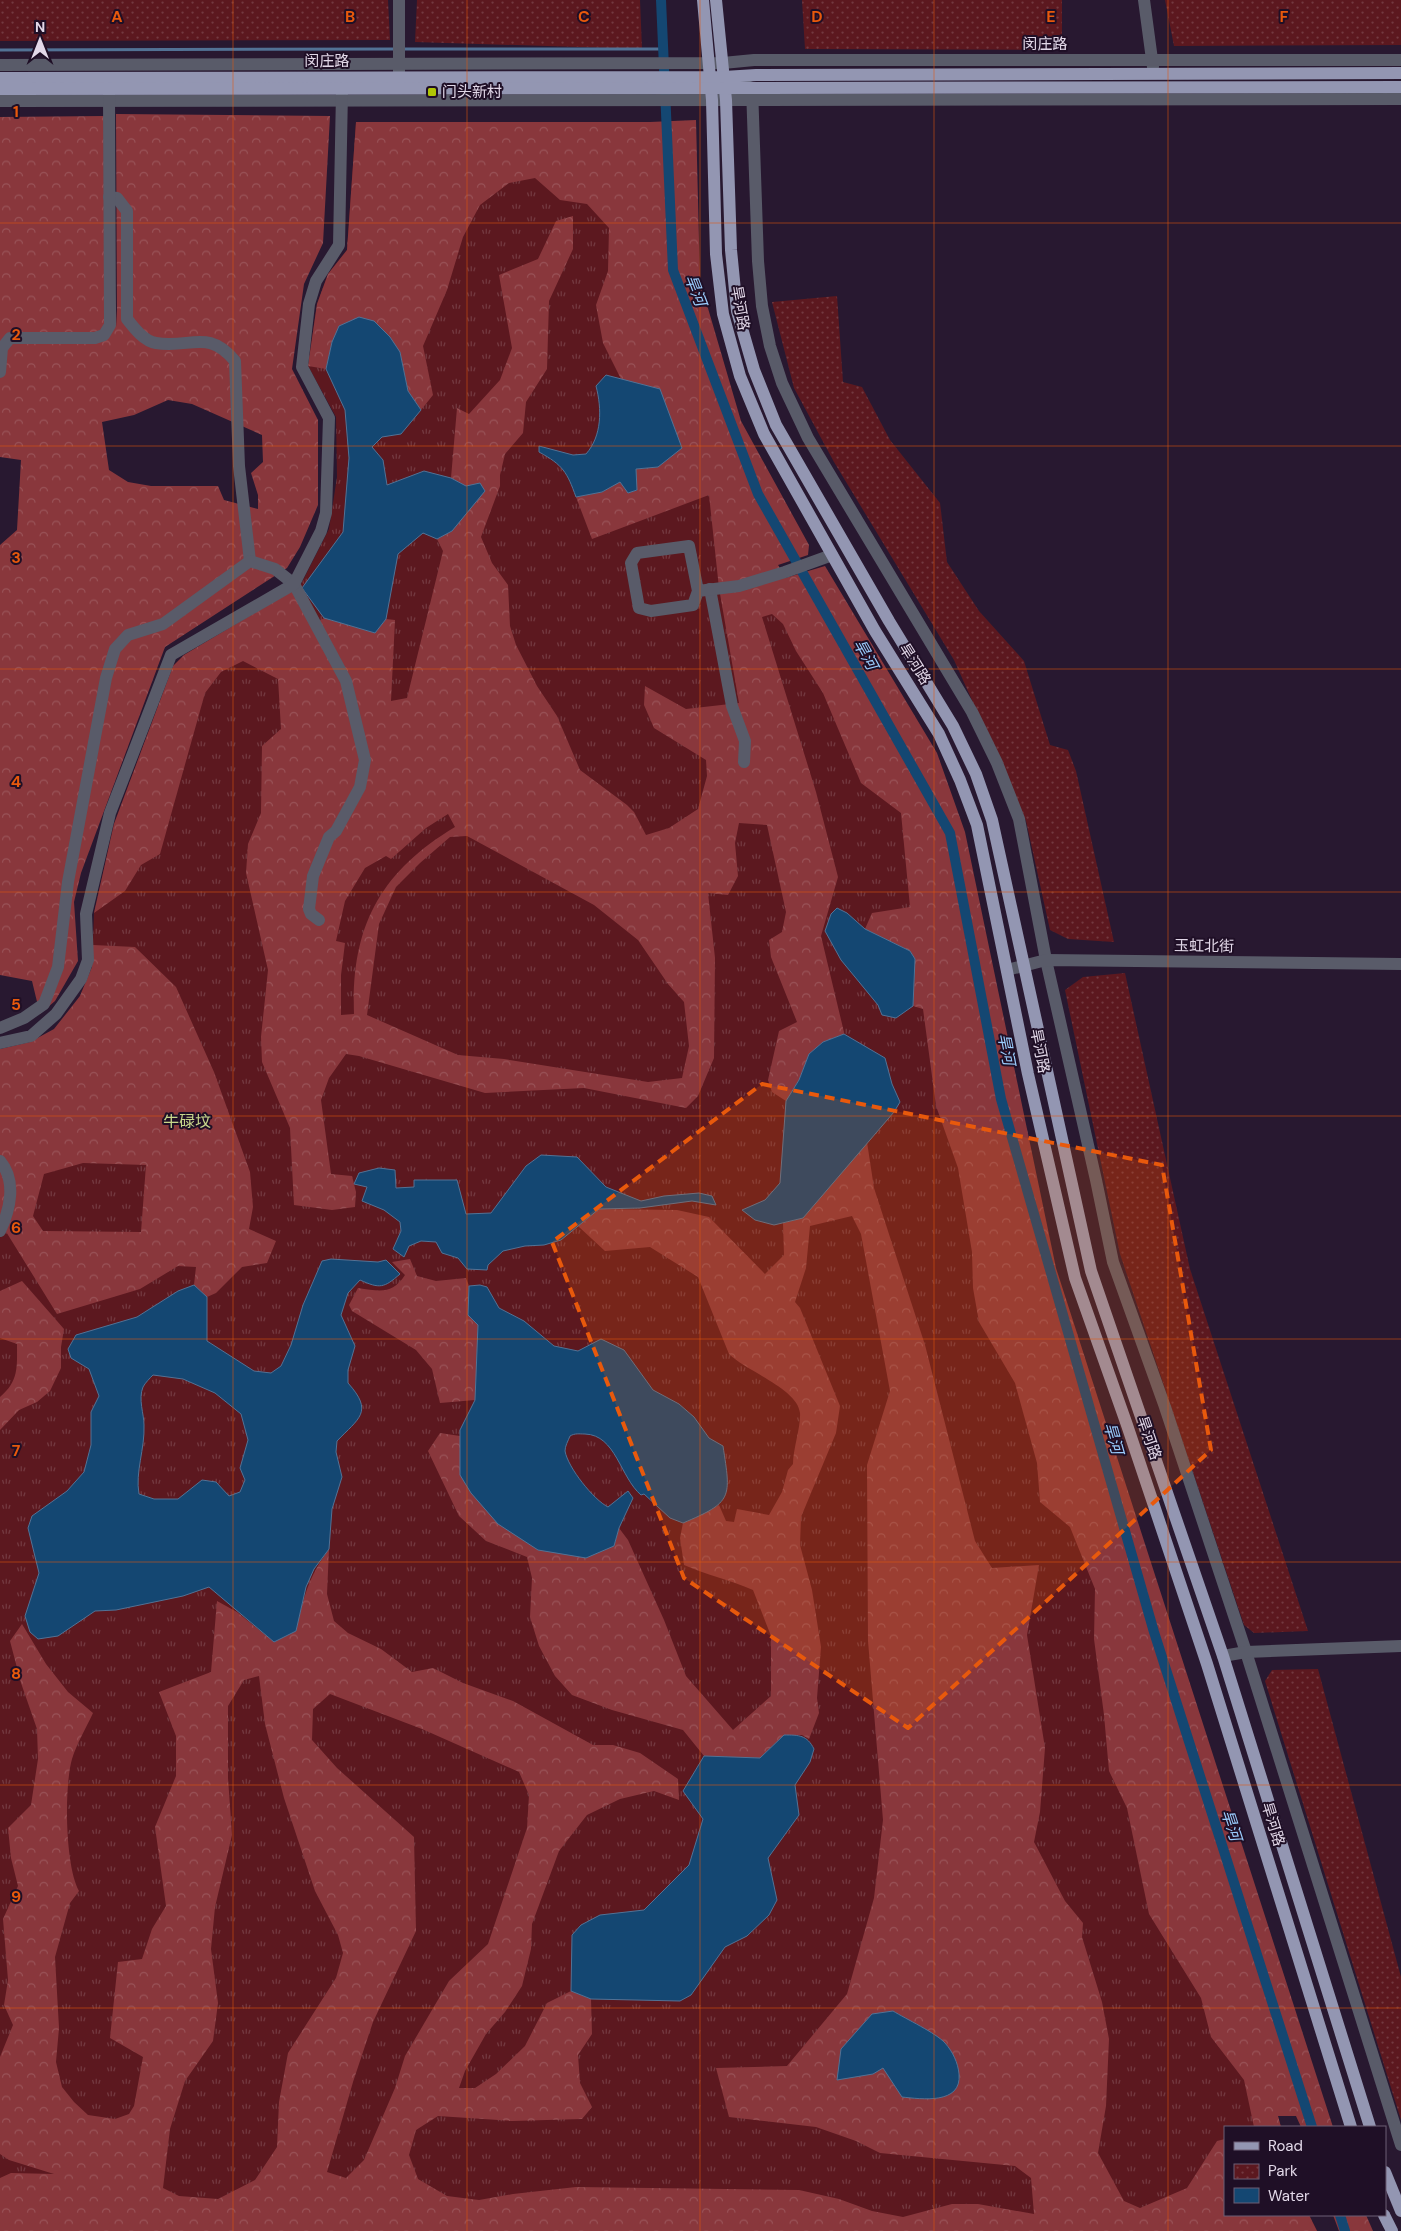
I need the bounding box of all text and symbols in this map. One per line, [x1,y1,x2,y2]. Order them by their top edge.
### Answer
text: A [111,6,123,27]
text: B [345,6,355,27]
text: C [578,6,590,27]
text: D [811,6,823,27]
text: E [1046,6,1056,27]
text: F [1280,6,1289,27]
north arrow [15,15,65,65]
text: N [35,18,45,36]
street label: 闵庄路 [1022,34,1068,54]
street label: 闵庄路 [304,51,350,71]
place label: 门头新村 [442,82,502,102]
marker: 门头新村 [426,86,438,98]
text: 1 [13,101,19,122]
water label: 旱河 [680,271,712,312]
street label: 旱河路 [726,284,754,332]
text: 2 [11,324,21,345]
text: 3 [11,547,21,568]
water label: 旱河 [849,635,884,676]
street label: 旱河路 [895,640,935,688]
text: 4 [11,771,21,792]
street label: 玉虹北街 [1174,935,1234,957]
text: 5 [11,994,21,1015]
street label: 旱河路 [1026,1027,1054,1075]
water label: 旱河 [993,1031,1020,1070]
district label: 牛碌坟 [163,1111,211,1132]
text: 6 [11,1217,21,1238]
street label: 旱河路 [1132,1413,1166,1463]
water label: 旱河 [1099,1420,1129,1459]
text: 7 [12,1440,21,1461]
text: 8 [11,1663,21,1684]
street label: 旱河路 [1257,1800,1289,1848]
water label: 旱河 [1217,1807,1247,1846]
text: 9 [11,1886,21,1907]
legend [1224,2126,1386,2216]
text: Road [1268,2136,1303,2156]
text: Park [1268,2161,1298,2181]
text: Water [1268,2186,1310,2206]

